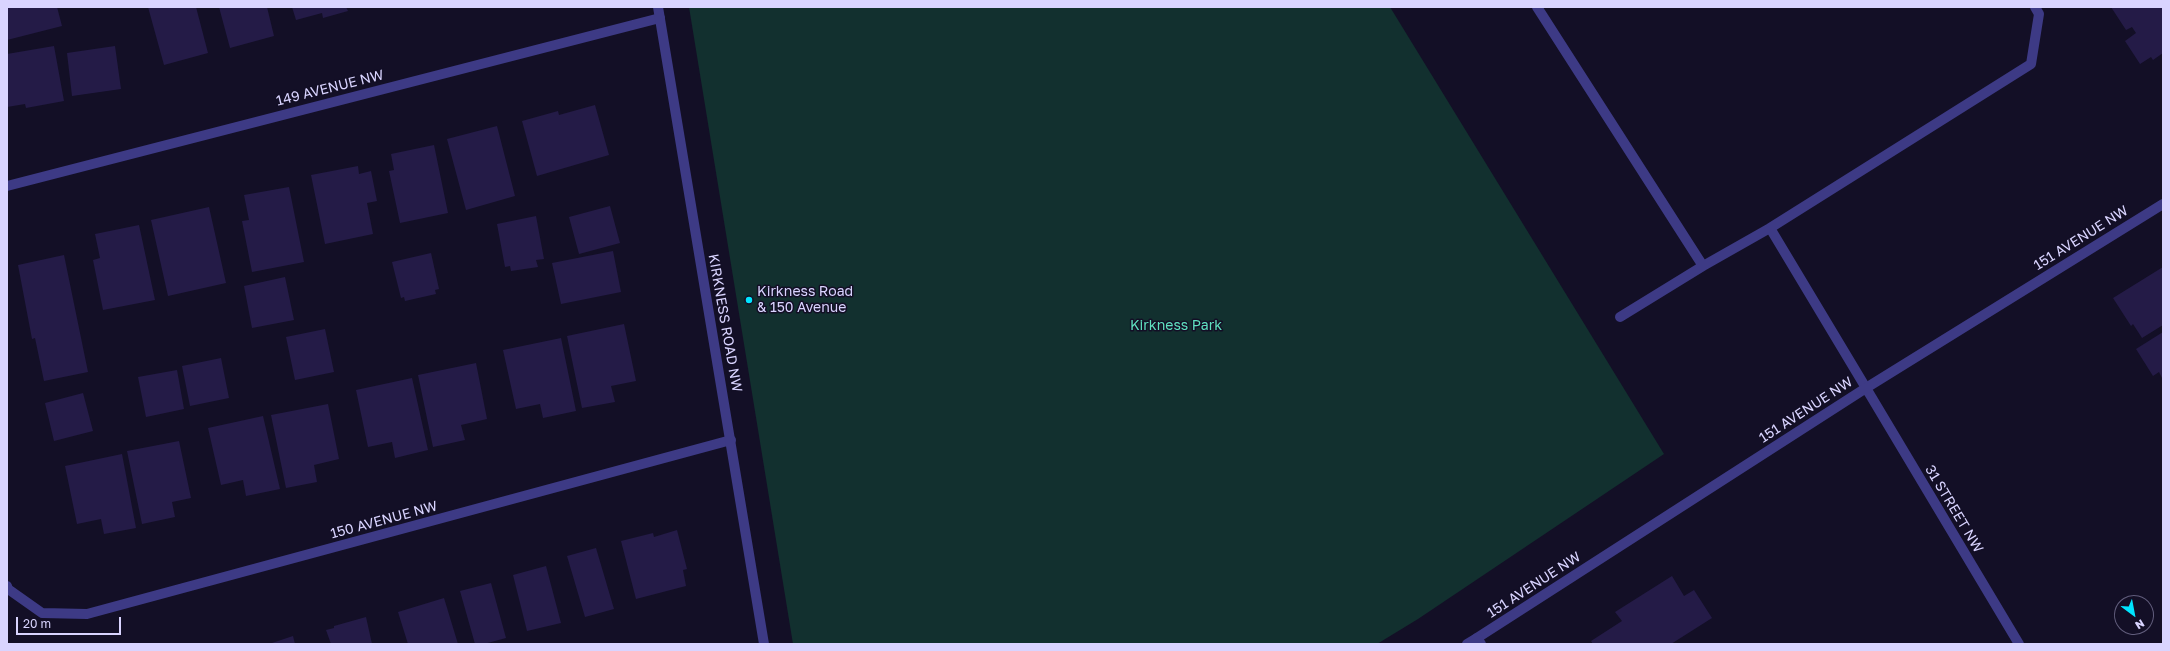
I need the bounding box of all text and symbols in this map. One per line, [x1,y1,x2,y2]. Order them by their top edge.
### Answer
street label: 149 AVENUE NW [274,67,386,109]
street label: 151 AVENUE NW [2031,202,2131,274]
street label: KIRKNESS ROAD NW [705,253,745,393]
place label: Kirkness Road & 150 Avenue [757,284,853,316]
marker: Kirkness Road & 150 Avenue [744,295,754,305]
park label: Kirkness Park [1130,318,1222,334]
street label: 151 AVENUE NW [1756,373,1856,447]
street label: 31 STREET NW [1921,462,1987,556]
street label: 150 AVENUE NW [329,498,439,542]
street label: 151 AVENUE NW [1484,548,1584,622]
north arrow [2114,595,2154,635]
scale bar [18,609,123,635]
text: 20 m [23,616,51,631]
text: N [2133,617,2147,632]

